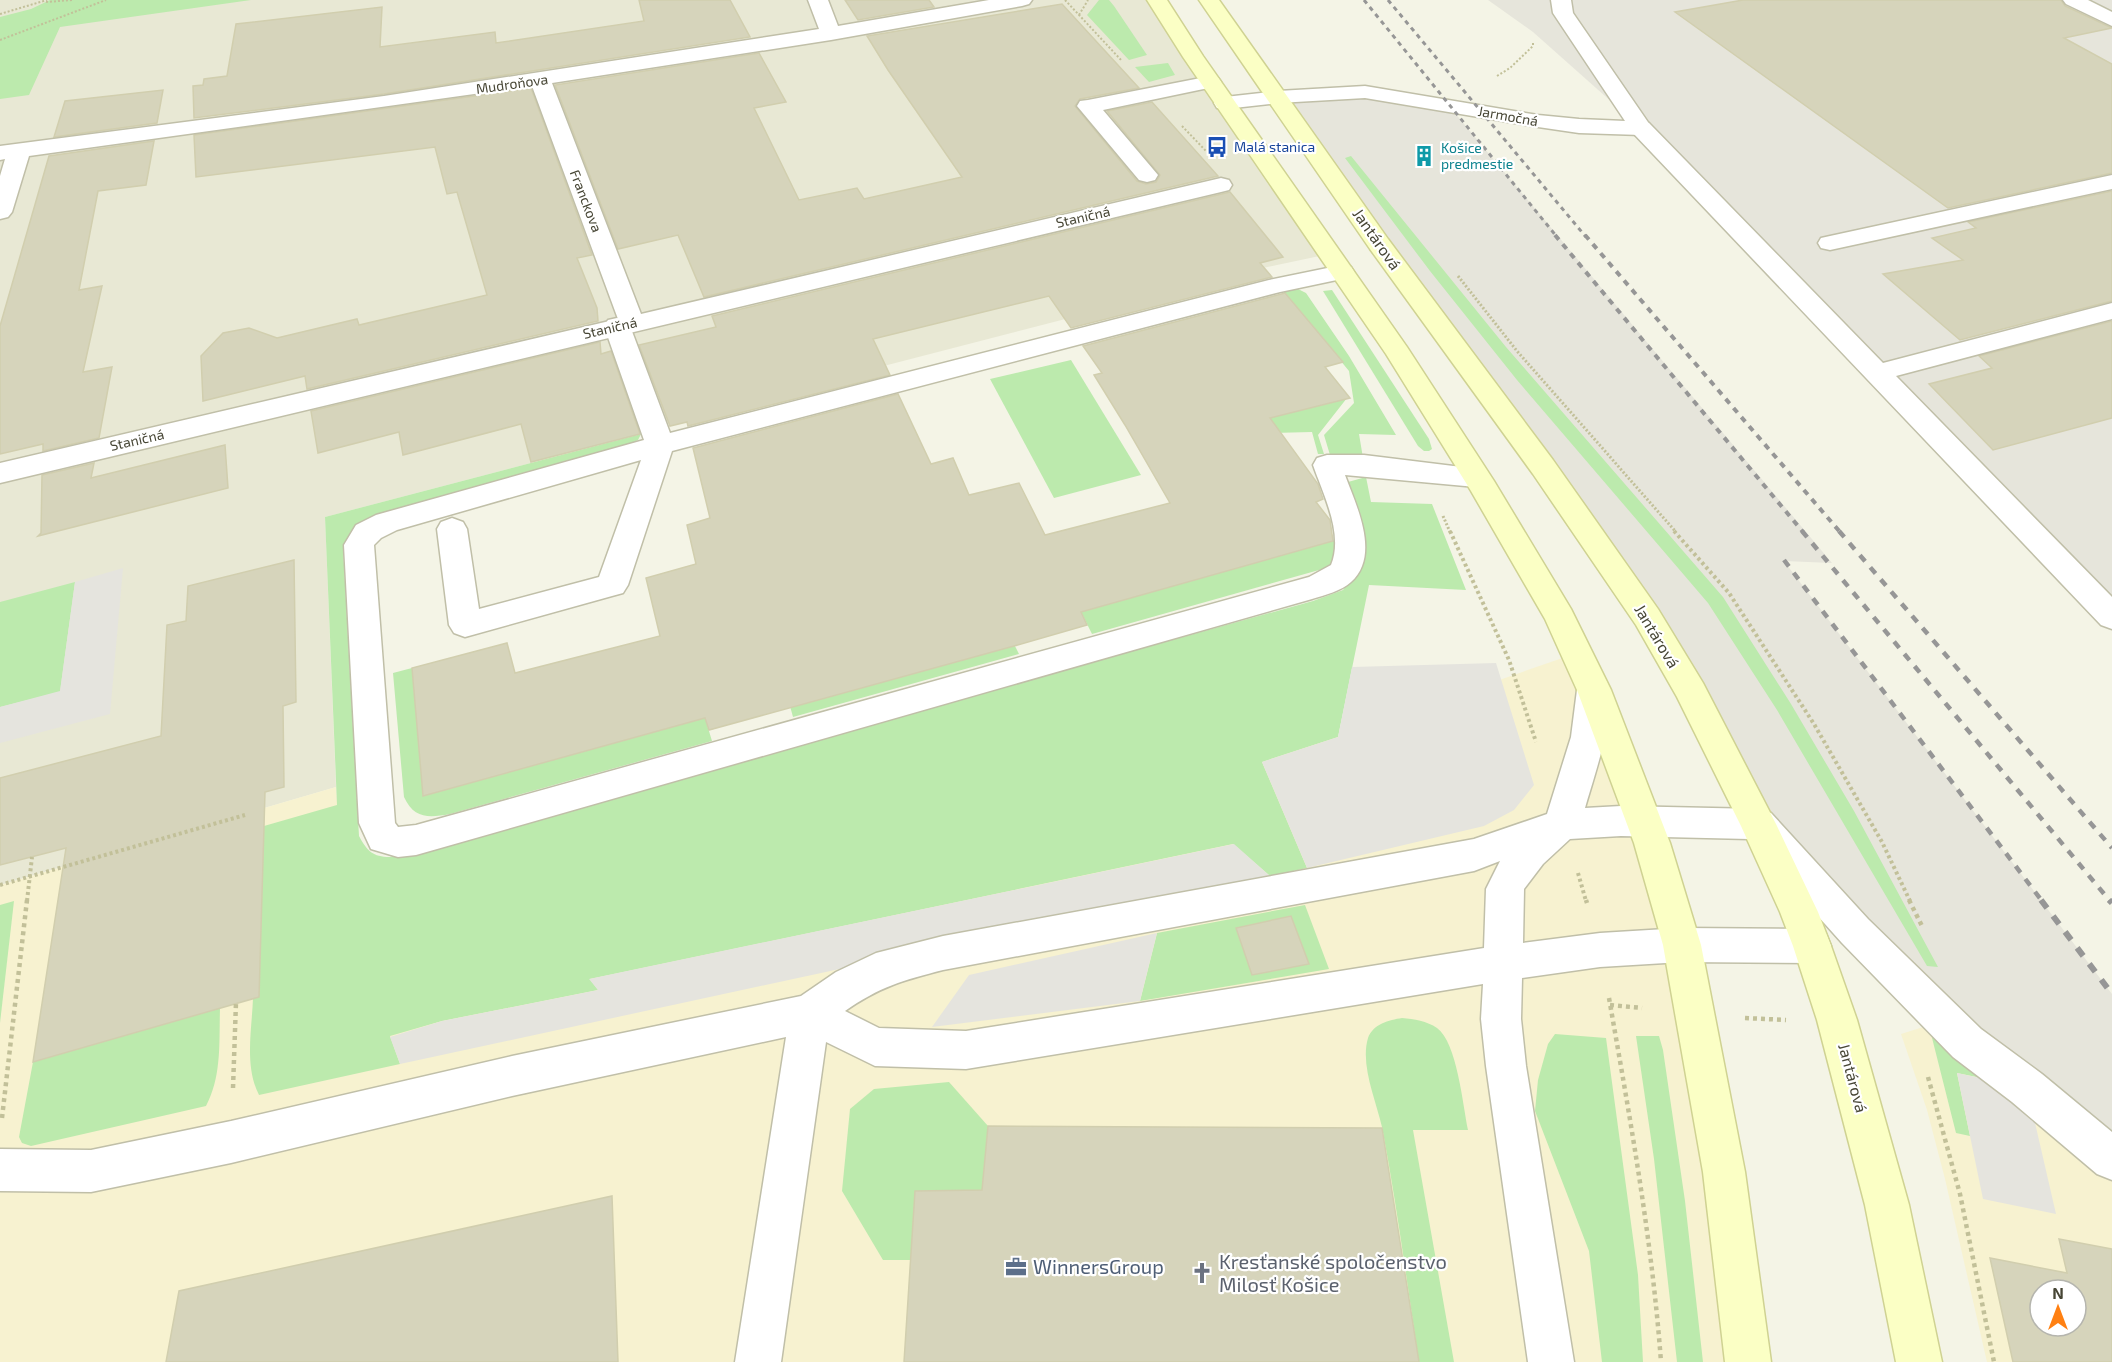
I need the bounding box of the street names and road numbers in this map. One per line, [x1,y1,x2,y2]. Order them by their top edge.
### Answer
street label: Mudroňova [475,70,549,97]
street label: Jarmočná [1477,102,1540,129]
street label: Franckova [567,167,606,234]
street label: Staničná [1054,202,1112,231]
street label: Jantárová [1349,204,1405,273]
street label: Staničná [581,313,639,342]
street label: Staničná [108,425,166,454]
street label: Jantárová [1631,601,1684,671]
street label: Jantárová [1835,1041,1872,1115]

